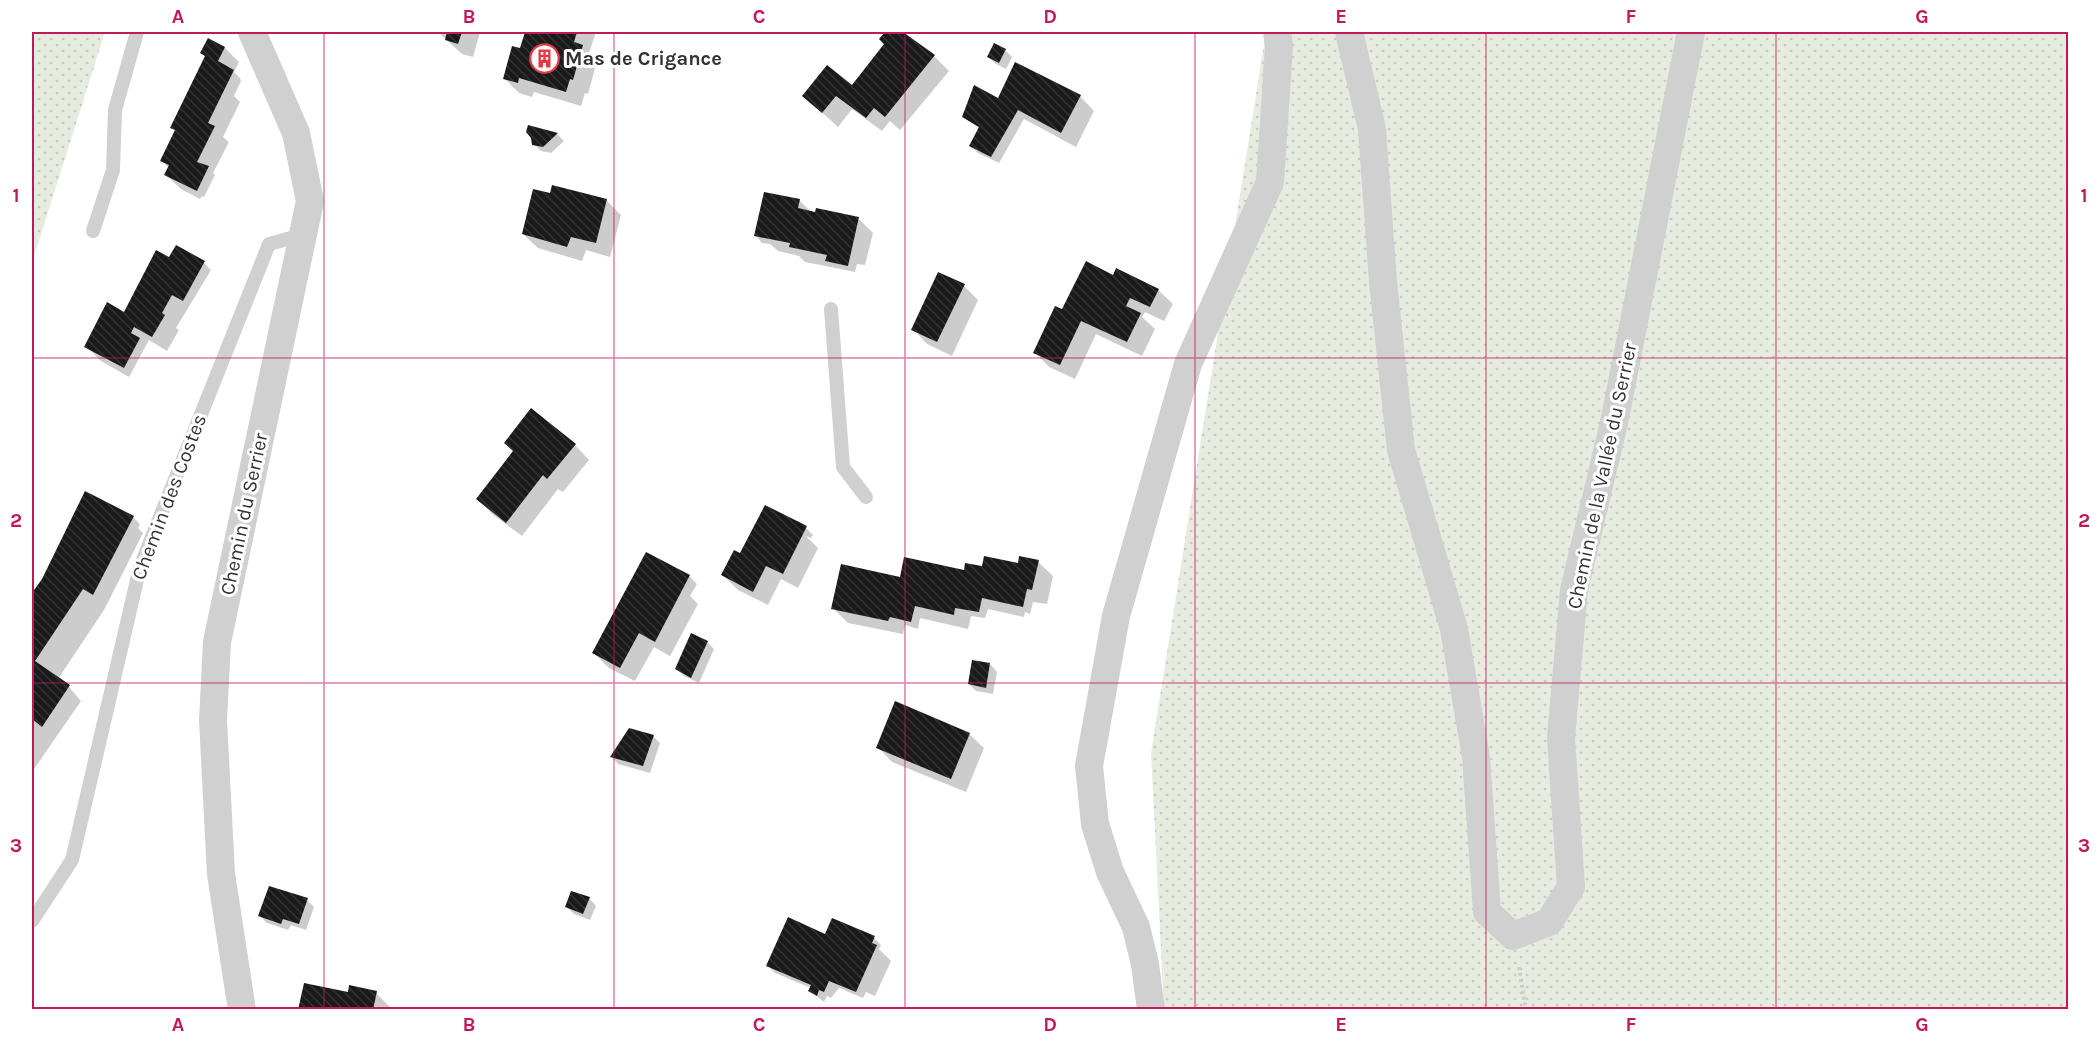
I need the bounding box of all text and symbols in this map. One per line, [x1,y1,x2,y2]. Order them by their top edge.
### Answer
text: A [172,5,185,28]
text: B [463,5,475,28]
text: C [753,5,765,28]
text: D [1043,5,1057,28]
text: E [1335,5,1347,28]
text: F [1626,5,1637,28]
text: G [1915,5,1929,28]
building icon: Mas de Crigance [528,42,560,74]
place label: Mas de Crigance [565,47,722,70]
text: 1 [12,184,20,207]
text: 1 [2080,184,2088,207]
street label: Chemin de la Vallée du Serrier [1563,340,1642,611]
street label: Chemin des Costes [127,411,211,583]
street label: Chemin du Serrier [216,430,273,597]
text: 2 [10,509,22,532]
text: 2 [2078,509,2090,532]
text: 3 [10,834,22,857]
text: 3 [2078,834,2090,857]
text: A [172,1013,185,1036]
text: B [463,1013,475,1036]
text: C [753,1013,765,1036]
text: D [1043,1013,1057,1036]
text: E [1335,1013,1347,1036]
text: F [1626,1013,1637,1036]
text: G [1915,1013,1929,1036]

